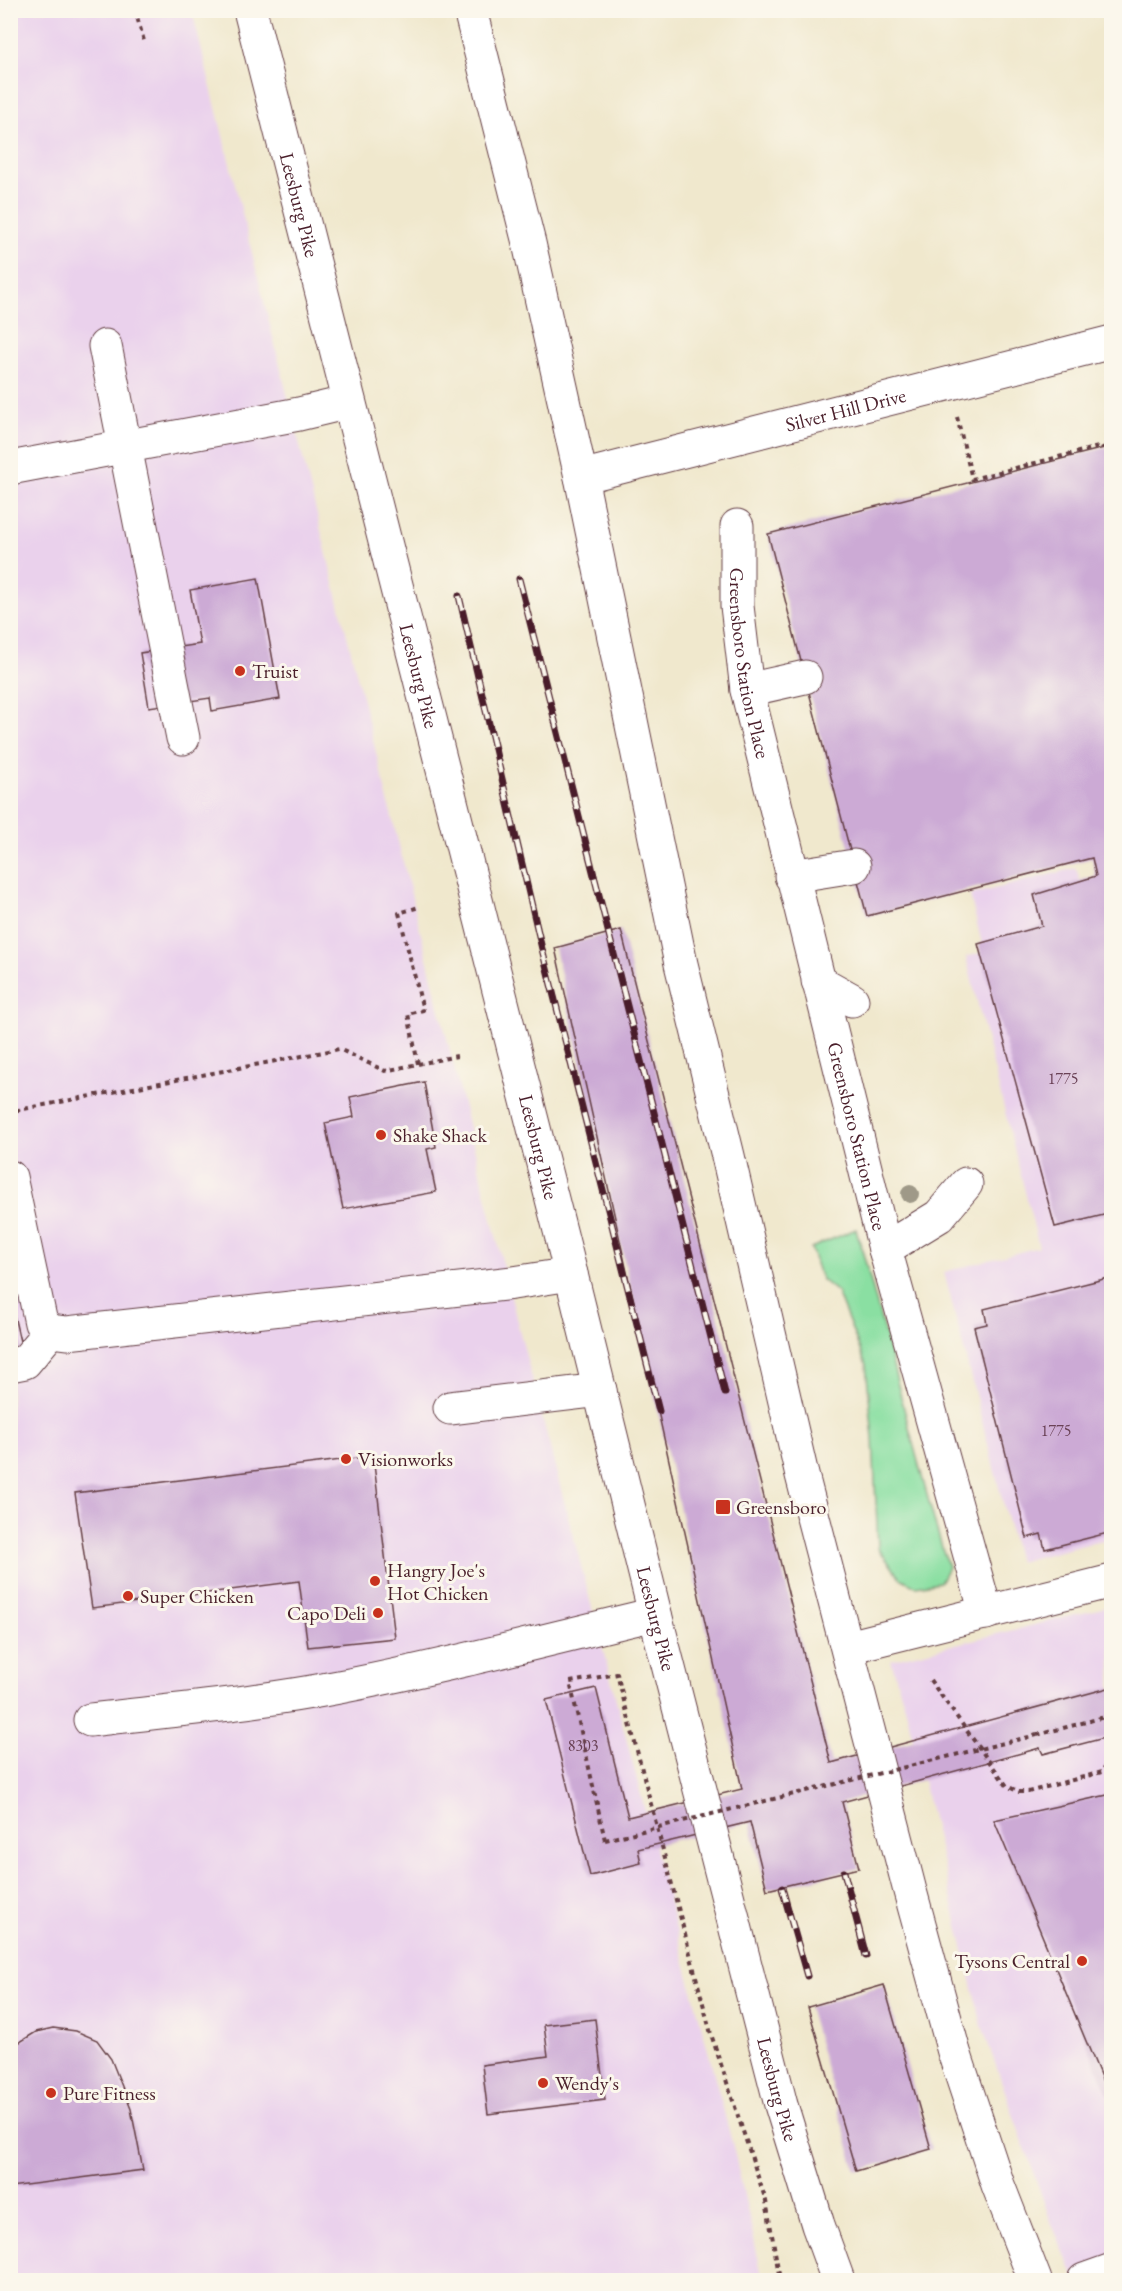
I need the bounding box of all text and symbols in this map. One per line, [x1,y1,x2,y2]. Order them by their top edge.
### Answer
street label: Leesburg Pike [274,150,325,260]
street label: Silver Hill Drive [783,382,909,438]
street label: Greensboro Station Place [724,567,776,761]
street label: Leesburg Pike [393,621,445,731]
place label: Truist [252,658,299,684]
marker: Truist [233,664,247,678]
street label: Greensboro Station Place [821,1039,893,1233]
house number: 1775 [1048,1068,1078,1089]
street label: Leesburg Pike [513,1092,565,1202]
place label: Shake Shack [393,1122,487,1148]
marker: Shake Shack [374,1128,388,1142]
house number: 1775 [1041,1420,1071,1441]
place label: Visionworks [358,1446,453,1472]
marker: Visionworks [339,1452,353,1466]
place label: Greensboro [736,1494,827,1520]
marker: Greensboro [714,1498,732,1516]
place label: Hangry Joe's Hot Chicken [387,1557,489,1606]
street label: Leesburg Pike [631,1563,682,1674]
marker: Hangry Joe's Hot Chicken [368,1574,382,1588]
place label: Super Chicken [140,1583,254,1609]
marker: Super Chicken [121,1589,135,1603]
place label: Capo Deli [287,1600,366,1626]
marker: Capo Deli [371,1606,385,1620]
house number: 8303 [568,1735,599,1756]
place label: Tysons Central [954,1948,1070,1974]
marker: Tysons Central [1075,1954,1089,1968]
street label: Leesburg Pike [751,2034,804,2145]
place label: Wendy's [555,2070,619,2096]
marker: Wendy's [536,2076,550,2090]
place label: Pure Fitness [63,2080,156,2106]
marker: Pure Fitness [44,2086,58,2100]

